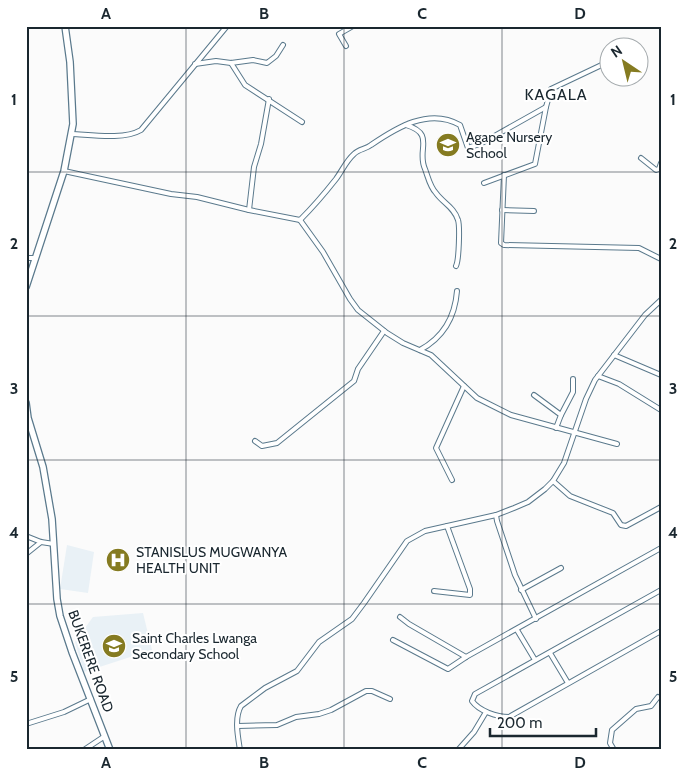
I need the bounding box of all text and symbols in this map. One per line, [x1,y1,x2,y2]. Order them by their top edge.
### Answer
text: A [101,4,111,23]
text: B [259,4,269,23]
text: C [417,4,427,23]
text: D [574,4,586,23]
north arrow [600,38,650,88]
text: N [607,41,626,62]
district label: KAGALA [524,85,588,104]
text: 1 [11,90,17,109]
text: 1 [670,90,676,109]
place label: Agape Nursery School [466,128,552,162]
school or university icon: Agape Nursery School [435,132,461,158]
text: 2 [10,234,18,253]
text: 2 [669,234,677,253]
text: 3 [10,379,18,398]
text: 3 [669,379,677,398]
text: 4 [9,523,19,542]
text: 4 [668,523,678,542]
place label: STANISLUS MUGWANYA HEALTH UNIT [136,543,287,577]
hospital icon: STANISLUS MUGWANYA HEALTH UNIT [105,547,131,573]
street label: BUKERERE ROAD [64,607,118,715]
place label: Saint Charles Lwanga Secondary School [132,629,257,663]
school or university icon: Saint Charles Lwanga Secondary School [101,633,127,659]
text: 5 [10,667,18,686]
text: 5 [669,667,677,686]
scale bar [490,706,596,738]
text: 200 m [497,714,542,732]
text: A [101,753,111,772]
text: B [259,753,269,772]
text: C [417,753,427,772]
text: D [574,753,586,772]

